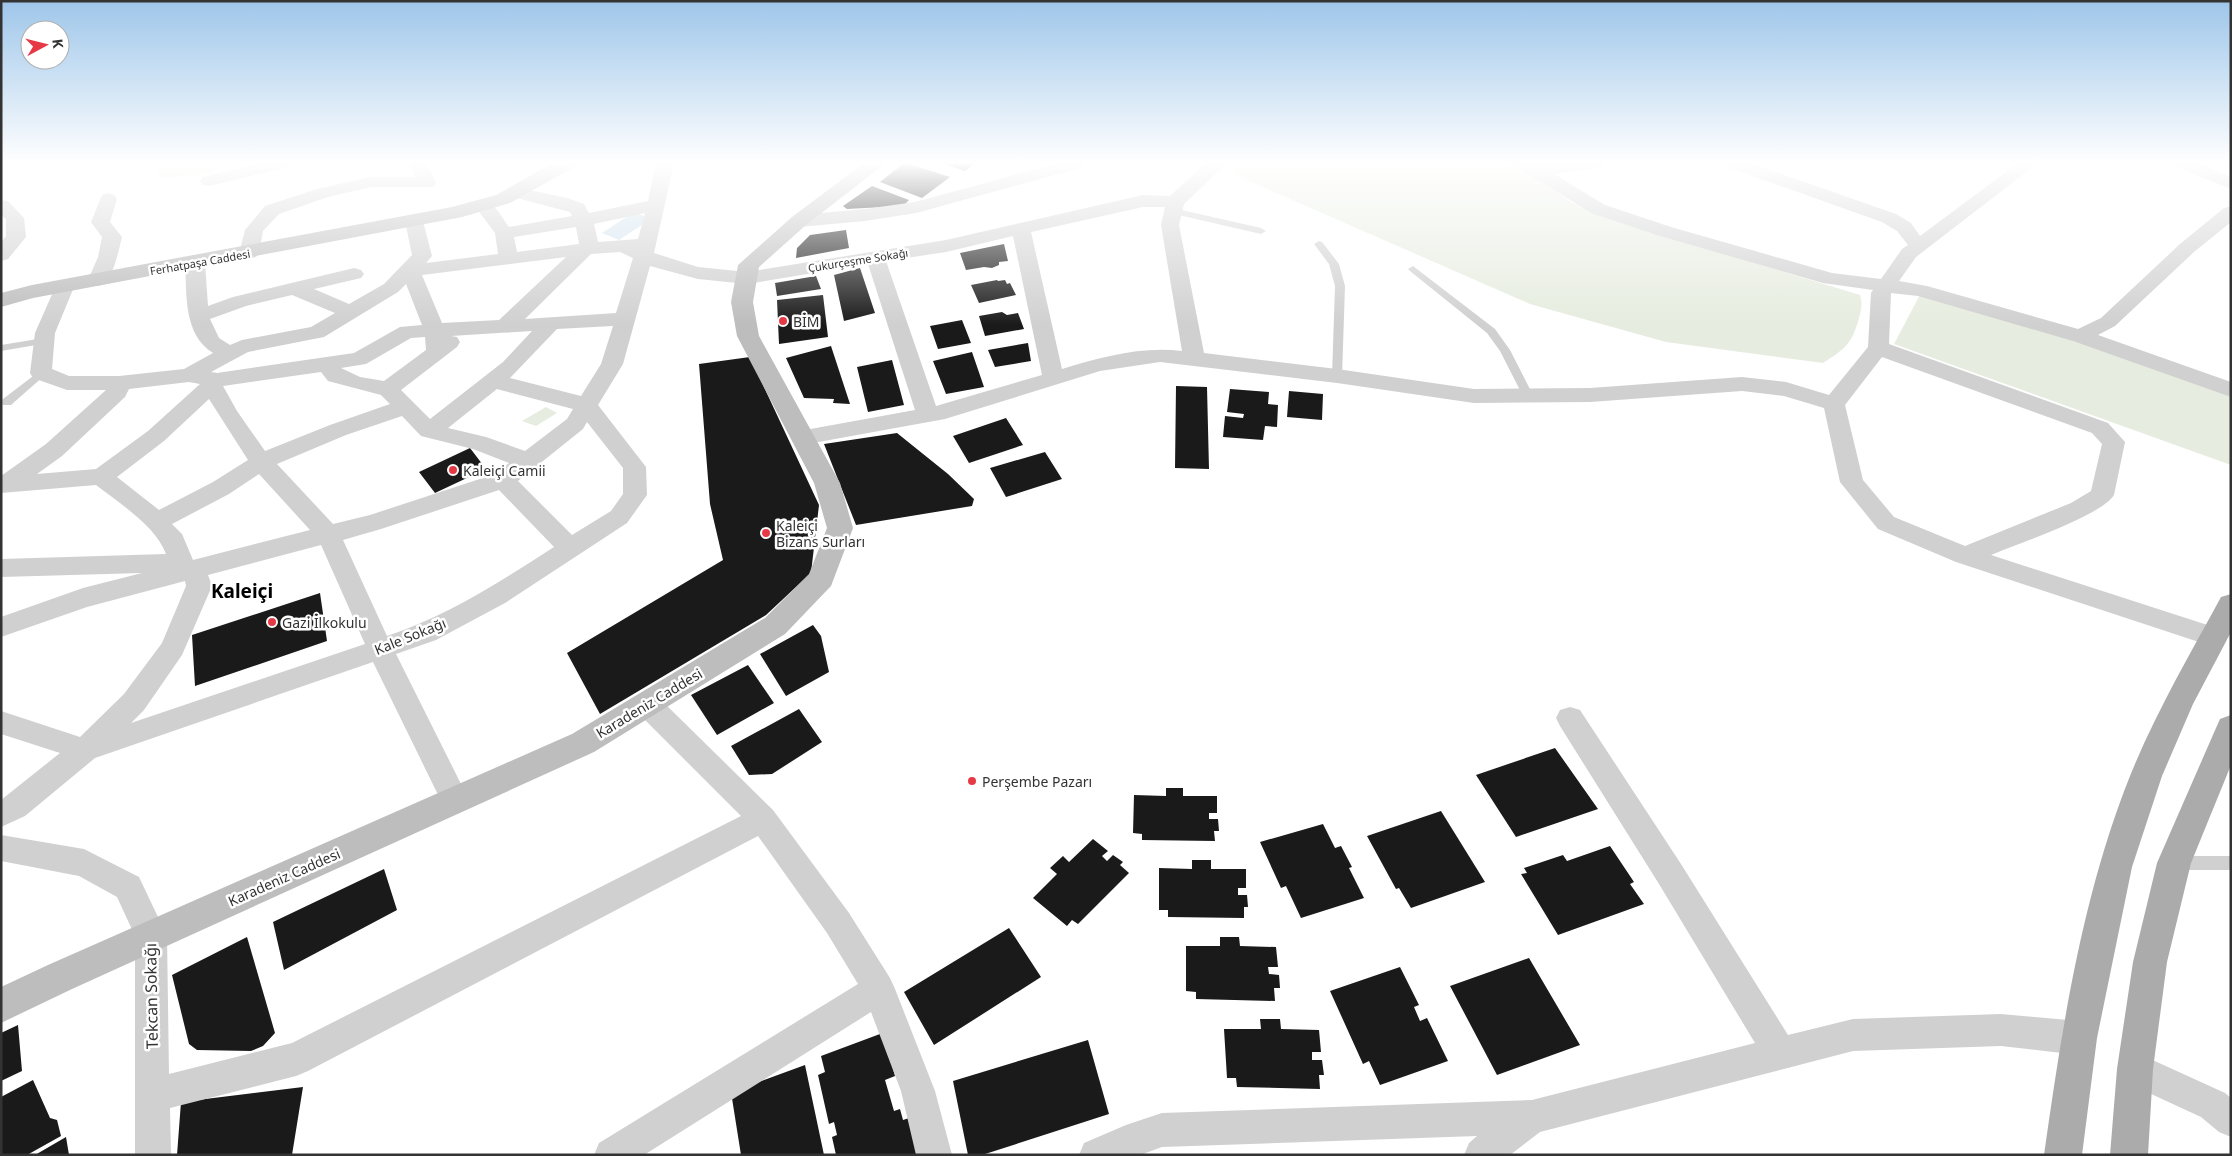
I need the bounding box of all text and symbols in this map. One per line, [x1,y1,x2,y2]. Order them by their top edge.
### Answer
north arrow [20,20,70,70]
text: K [48,38,68,50]
street label: Çukurçeşme Sokağı [807,245,909,275]
street label: Ferhatpaşa Caddesi [149,246,251,278]
place label: BİM [793,312,820,331]
marker: BİM [777,315,789,327]
place label: Kaleiçi Camii [463,461,546,480]
marker: Kaleiçi Camii [447,464,459,476]
place label: Kaleiçi Bizans Surları [776,516,865,551]
marker: Kaleiçi Bizans Surları [760,527,772,539]
district label: Kaleiçi [211,578,273,604]
place label: Gazi İlkokulu [282,613,367,632]
street label: Kale Sokağı [371,613,449,659]
marker: Gazi İlkokulu [266,616,278,628]
street label: Karadeniz Caddesi [592,664,706,742]
place label: Perşembe Pazarı [982,772,1092,791]
marker: Perşembe Pazarı [966,775,978,787]
street label: Karadeniz Caddesi [225,844,343,910]
street label: Tekcan Sokağı [139,943,163,1049]

